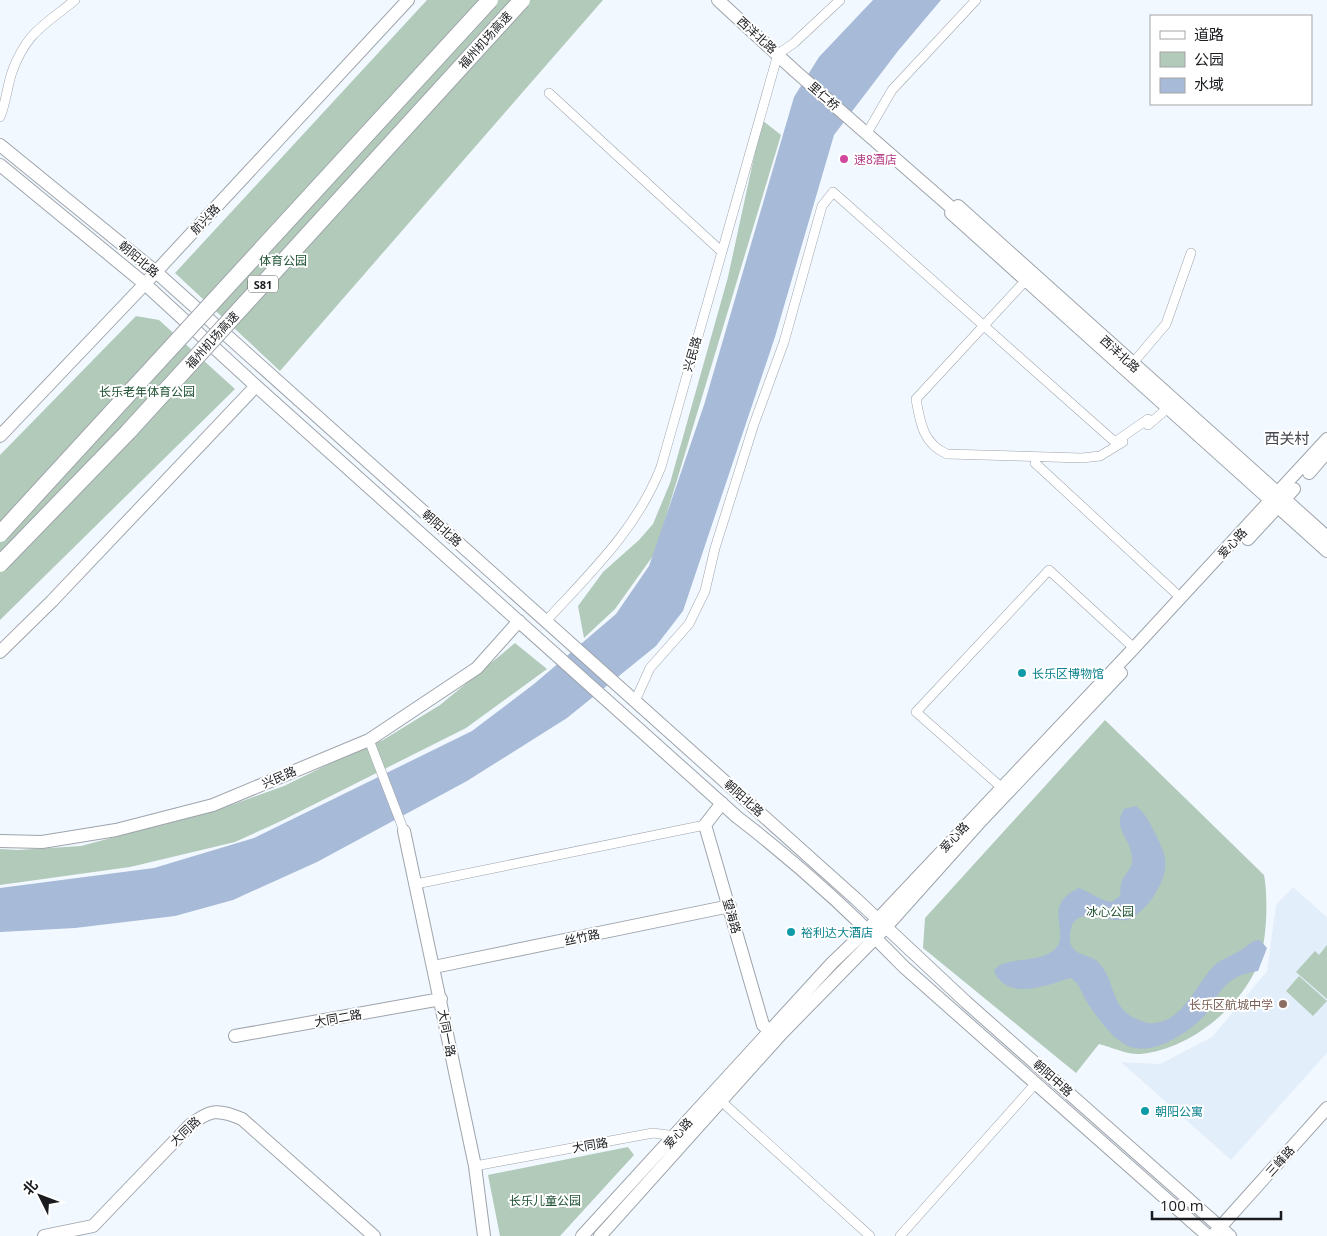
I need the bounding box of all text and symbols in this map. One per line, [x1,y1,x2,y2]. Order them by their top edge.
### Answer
street label: 福州机场高速 [455,8,515,72]
street label: 西洋北路 [733,13,781,57]
legend [1150,15,1312,105]
text: 道路 [1194,24,1224,44]
text: 公园 [1194,49,1224,69]
text: 水域 [1194,74,1224,94]
street label: 里仁桥 [805,78,843,114]
place label: 速8酒店 [854,151,897,168]
marker: 速8酒店 [838,153,850,165]
street label: 航兴路 [187,200,223,238]
street label: 朝阳北路 [115,237,163,281]
park label: 体育公园 [259,252,307,269]
road number: S81 [248,276,278,292]
street label: 福州机场高速 [182,308,242,372]
street label: 西洋北路 [1096,332,1144,376]
street label: 兴民路 [679,334,705,374]
park label: 长乐老年体育公园 [99,383,195,400]
district label: 西关村 [1264,428,1310,448]
street label: 朝阳北路 [418,506,466,550]
street label: 爱心路 [1214,524,1250,562]
place label: 长乐区博物馆 [1032,665,1104,682]
marker: 长乐区博物馆 [1016,667,1028,679]
street label: 兴民路 [259,762,299,792]
street label: 朝阳北路 [720,776,768,820]
street label: 爱心路 [936,818,972,856]
street label: 望海路 [719,896,745,936]
park label: 冰心公园 [1086,903,1134,920]
place label: 裕利达大酒店 [801,924,873,941]
street label: 丝竹路 [563,925,601,949]
marker: 裕利达大酒店 [785,926,797,938]
place label: 长乐区航城中学 [1189,996,1273,1013]
marker: 长乐区航城中学 [1277,998,1289,1010]
street label: 大同二路 [313,1005,363,1031]
street label: 大同一路 [434,1008,460,1058]
street label: 朝阳中路 [1029,1056,1077,1100]
place label: 朝阳公寓 [1155,1103,1203,1120]
marker: 朝阳公寓 [1139,1105,1151,1117]
street label: 大同路 [166,1113,204,1149]
street label: 爱心路 [660,1114,696,1152]
street label: 大同路 [571,1134,609,1156]
street label: 三峰路 [1262,1142,1298,1180]
north arrow [15,1171,65,1221]
text: 北 [18,1175,42,1199]
scale bar [1152,1188,1281,1220]
park label: 长乐儿童公园 [509,1192,581,1209]
text: 100 m [1160,1195,1204,1215]

